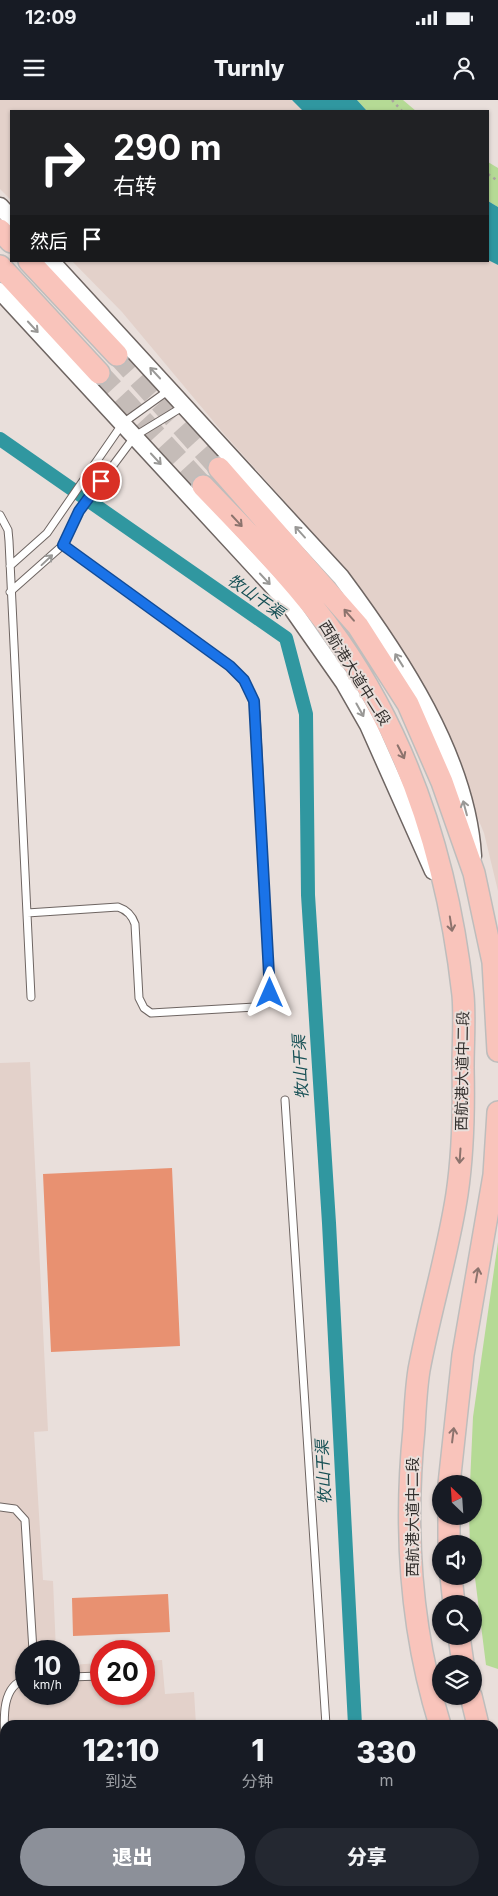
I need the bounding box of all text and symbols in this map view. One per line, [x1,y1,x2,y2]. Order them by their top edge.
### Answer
text: 12:09 [25,6,77,29]
icon: menu [20,54,48,82]
icon: person [450,54,478,82]
text: Turnly [214,55,284,81]
text: 290 m [113,126,222,168]
icon: right [30,130,95,195]
text: 右转 [113,173,157,199]
icon: arrive [78,225,106,253]
text: 然后 [30,230,68,253]
one-way arrow [27,321,39,334]
one-way arrow [149,367,161,380]
one-way arrow [150,453,162,465]
pin [80,460,122,502]
icon: arrive [87,467,115,495]
one-way arrow [231,515,243,528]
one-way arrow [294,525,306,538]
one-way arrow [41,554,54,566]
water label: 牧山干渠 [224,569,290,624]
one-way arrow [259,573,271,585]
one-way arrow [343,609,354,622]
street label: 西航港大道中二段 [315,617,395,729]
one-way arrow [393,654,403,668]
one-way arrow [355,703,365,718]
one-way arrow [397,744,406,759]
one-way arrow [460,800,469,816]
one-way arrow [447,916,457,932]
position arrow [243,966,295,1018]
street label: 西航港大道中二段 [451,1011,473,1131]
water label: 牧山干渠 [288,1033,312,1099]
one-way arrow [455,1147,465,1163]
one-way arrow [472,1267,482,1283]
one-way arrow [448,1428,458,1444]
water label: 牧山干渠 [311,1438,335,1504]
street label: 西航港大道中二段 [403,1457,422,1577]
north arrow [432,1475,482,1525]
map controls [432,1475,482,1705]
button: sound [432,1535,482,1585]
button: search [432,1595,482,1645]
speed limit sign: 20 [90,1640,155,1705]
text: 10 [34,1651,61,1681]
button: layers [432,1655,482,1705]
text: km/h [33,1677,62,1692]
text: 12:10 [82,1732,159,1768]
text: 1 [251,1732,264,1768]
text: 330 [356,1734,417,1770]
text: m [379,1770,393,1790]
text: 到达 [105,1771,137,1791]
text: 分钟 [242,1771,274,1791]
button: 退出 [20,1828,245,1886]
button: 分享 [255,1828,479,1886]

